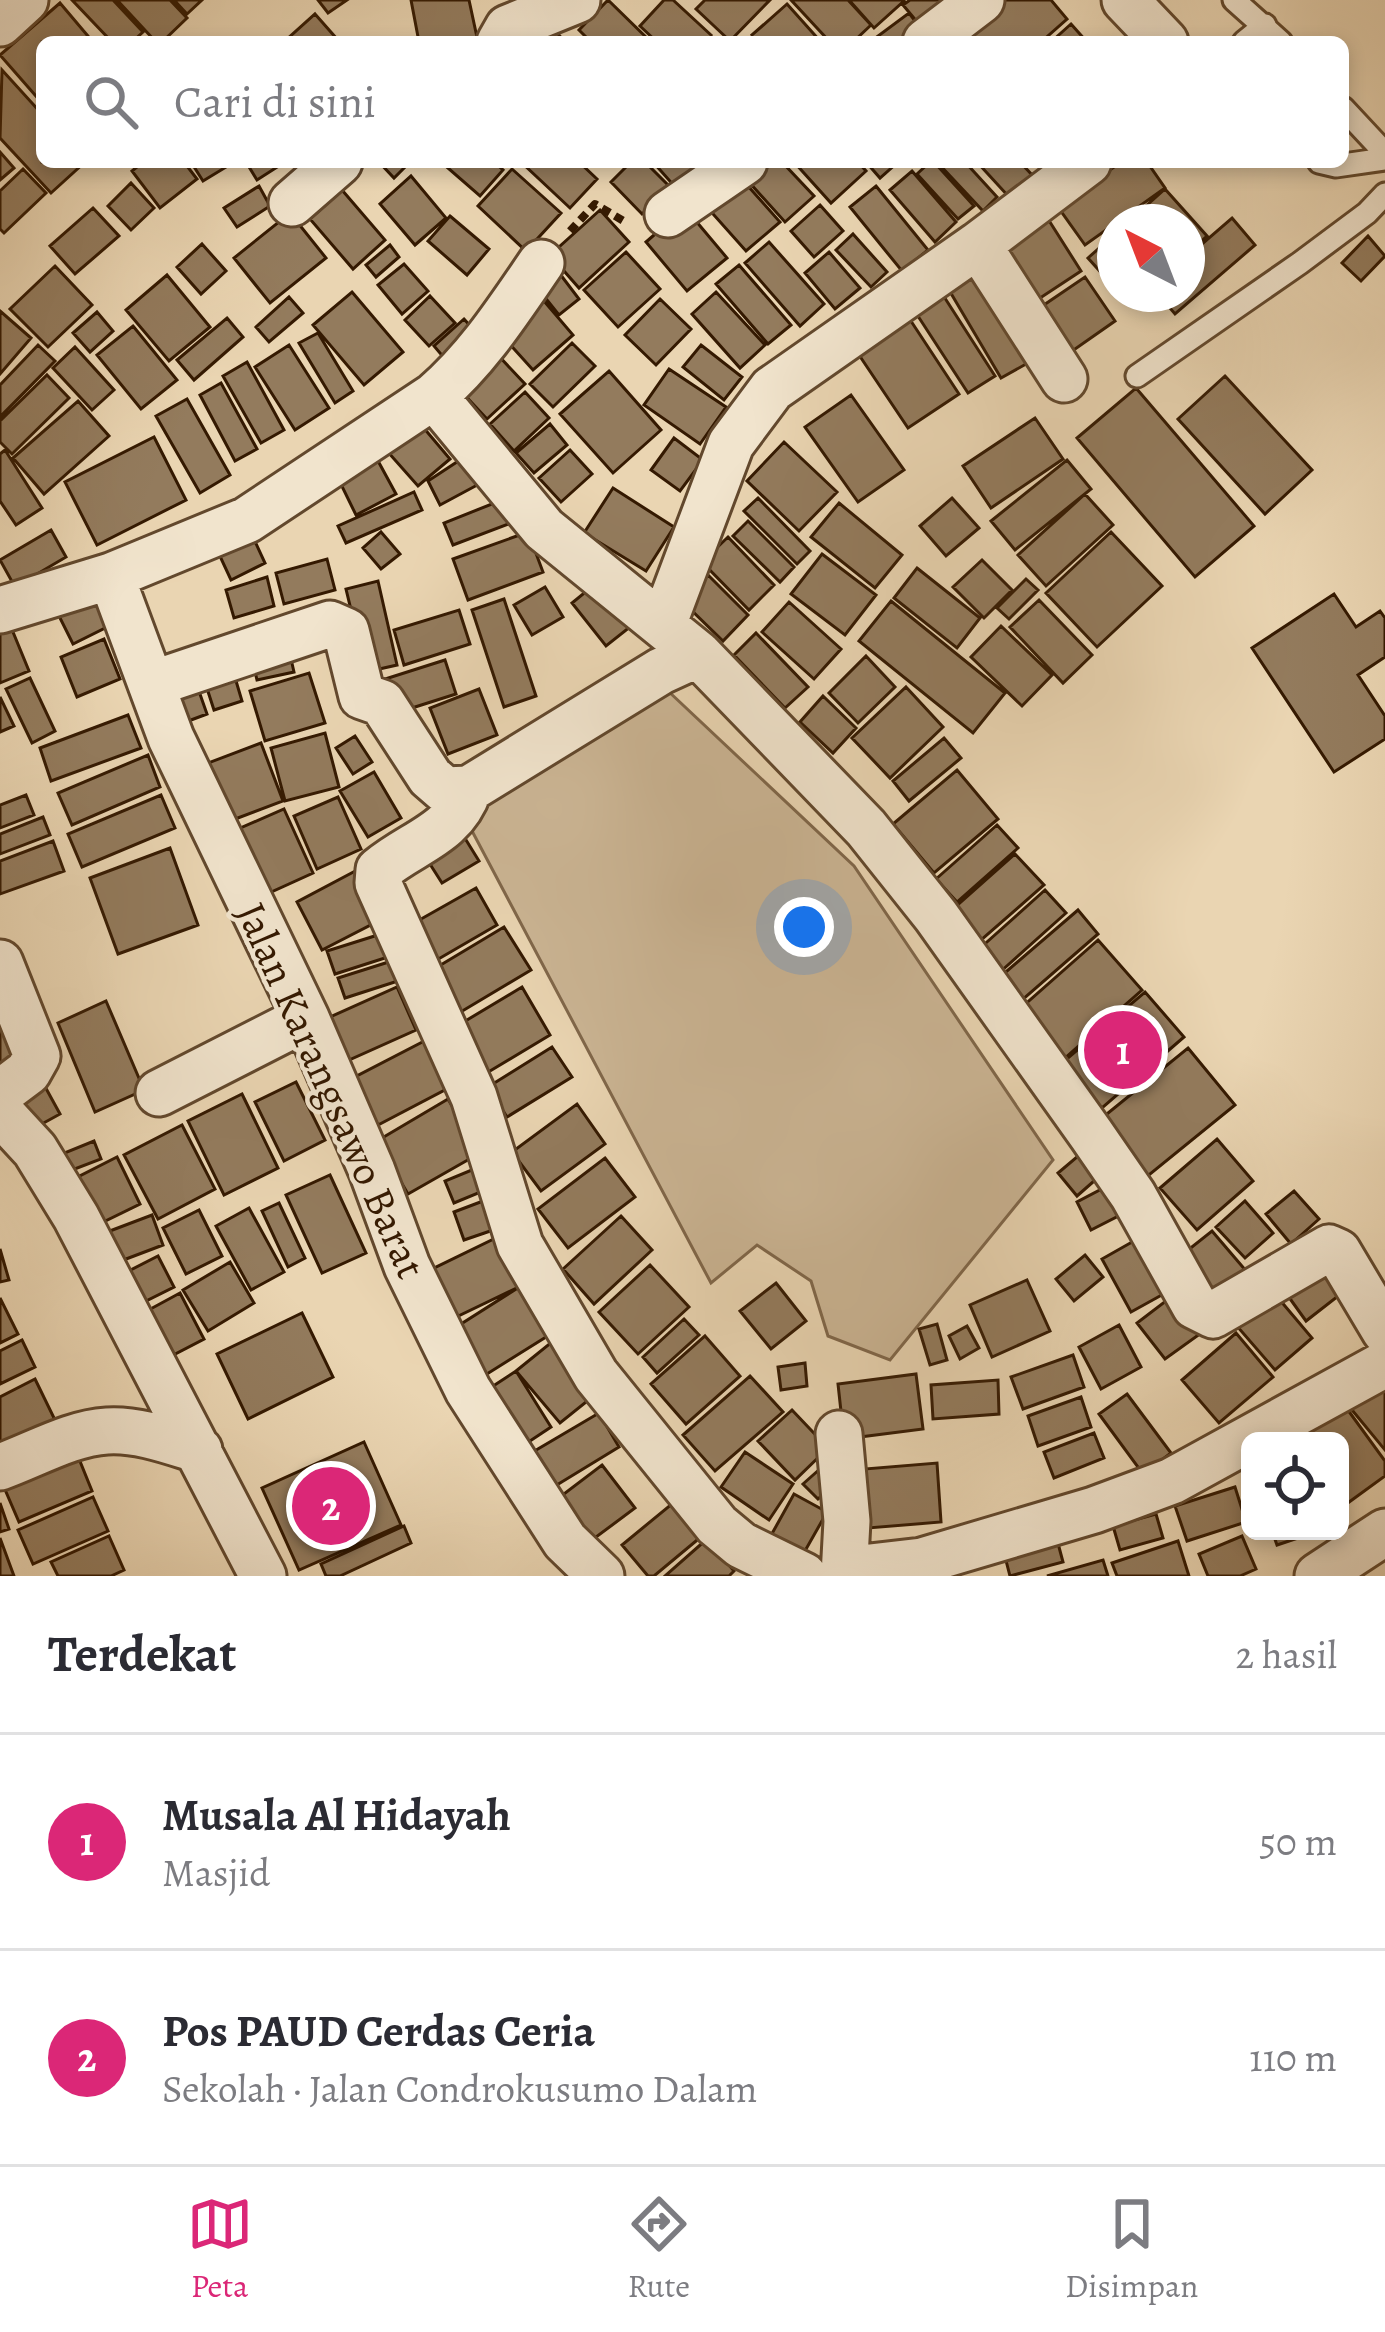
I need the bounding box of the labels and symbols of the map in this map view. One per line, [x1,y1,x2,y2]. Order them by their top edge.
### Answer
north arrow [1097,204,1205,312]
street label: Jalan Karangsawo Barat [223,893,440,1287]
your location [774,897,834,957]
pin: 1 [1084,1005,1162,1095]
pin: 2 [292,1461,370,1551]

